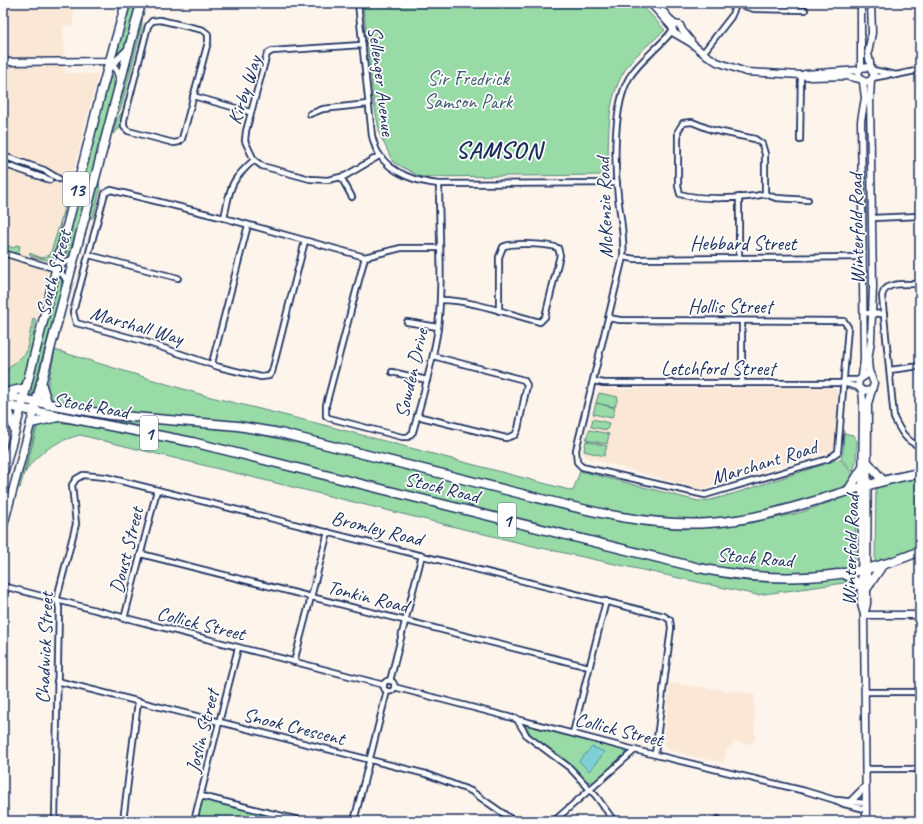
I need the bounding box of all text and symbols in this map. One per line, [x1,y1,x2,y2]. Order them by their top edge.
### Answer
street label: Sellenger Avenue [362,25,401,139]
street label: Kirby Way [222,51,268,128]
park label: Sir Fredrick Samson Park [424,66,514,114]
district label: SAMSON [456,135,545,165]
street label: McKenzie Road [590,154,619,259]
street label: Winterfold Road [843,170,870,284]
road number: 13 [63,172,89,206]
street label: South Street [30,225,78,319]
street label: Hebbard Street [690,231,798,256]
street label: Hollis Street [688,294,775,319]
street label: Marshall Way [88,300,188,351]
street label: Sowden Drive [389,325,434,420]
street label: Letchford Street [661,356,778,381]
street label: Stock Road [51,387,134,425]
road number: 1 [140,416,158,450]
street label: Marchant Road [708,434,823,490]
street label: Stock Road [402,466,485,510]
street label: Winterfold Road [836,491,865,606]
street label: Doust Street [104,502,150,596]
road number: 1 [498,503,516,537]
street label: Bromley Road [329,505,428,553]
street label: Stock Road [716,542,797,574]
street label: Tonkin Road [325,574,414,619]
street label: Chadwick Street [30,589,59,704]
street label: Collick Street [154,600,250,647]
street label: Joslin Street [180,684,226,776]
street label: Snook Crescent [240,702,350,752]
street label: Collick Street [572,706,668,753]

